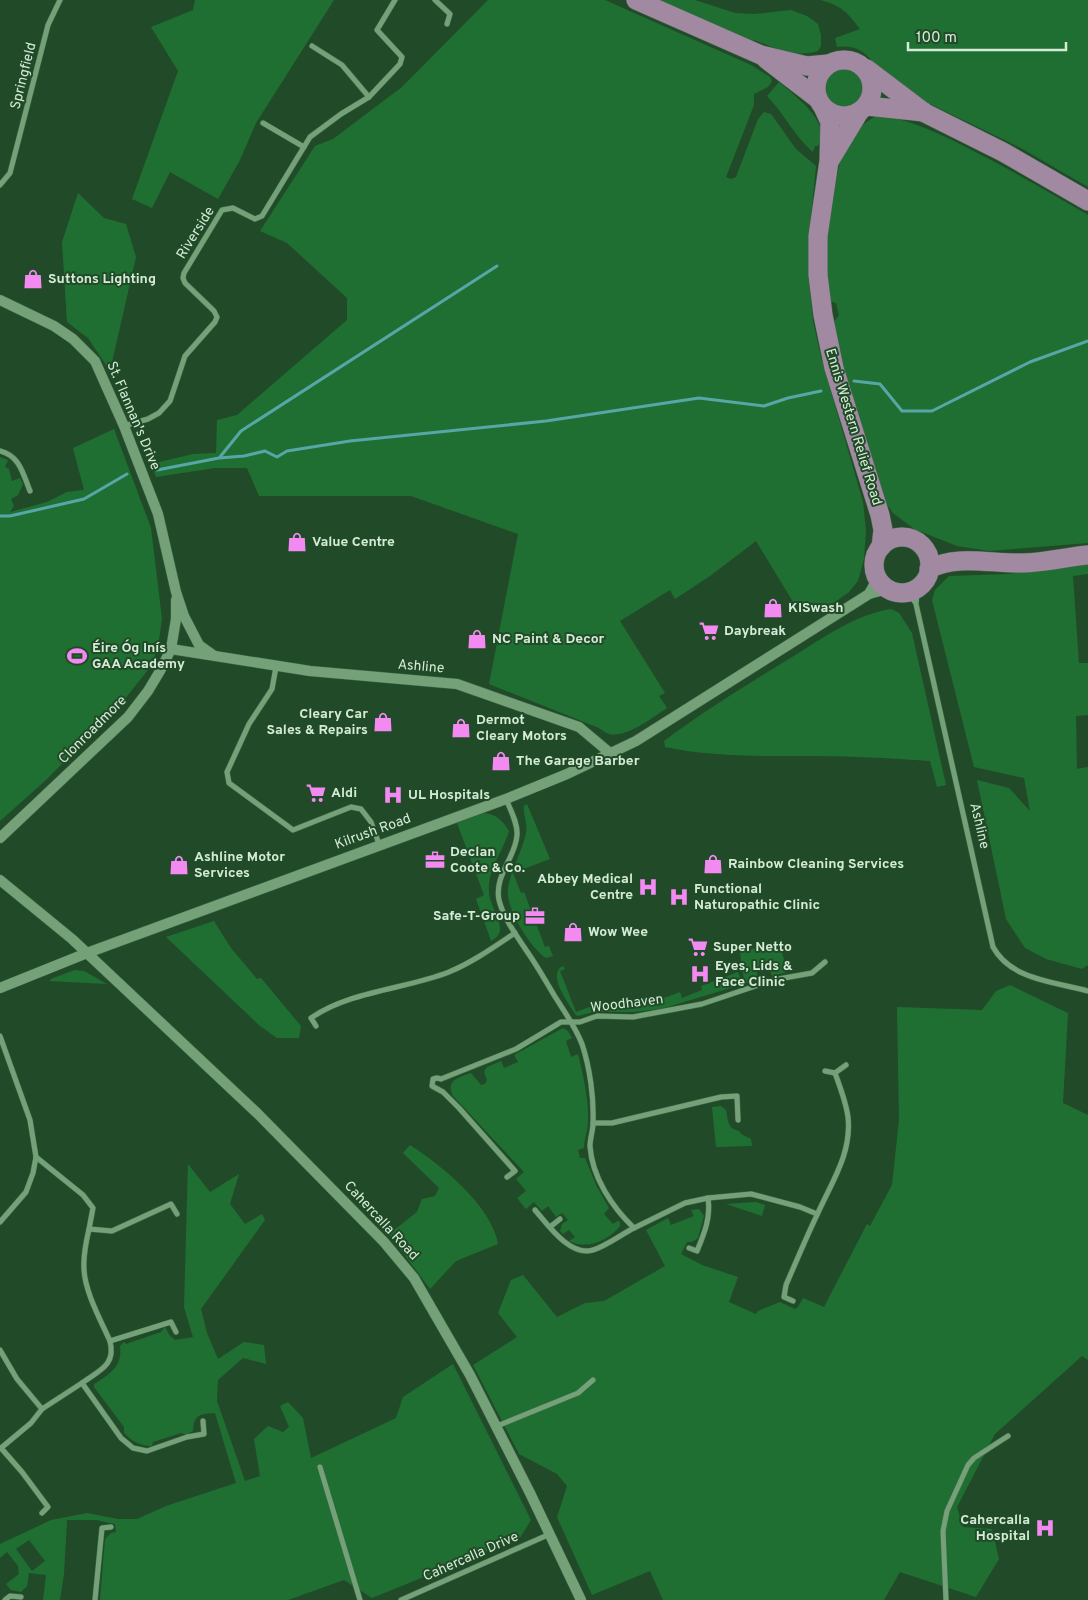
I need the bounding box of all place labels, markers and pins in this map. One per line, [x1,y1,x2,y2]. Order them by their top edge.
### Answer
shop icon: Suttons Lighting [22,268,44,290]
place label: Suttons Lighting [48,271,156,288]
shop icon: Value Centre [286,531,308,553]
place label: Value Centre [312,534,395,551]
shop icon: KISwash [762,597,784,619]
place label: KISwash [788,600,843,617]
supermarket icon: Daybreak [698,620,720,642]
place label: Daybreak [724,623,786,640]
shop icon: NC Paint & Decor [466,628,488,650]
place label: NC Paint & Decor [492,631,605,648]
place label: Éire Óg Inís GAA Academy [92,639,185,673]
sports icon: Éire Óg Inís GAA Academy [66,645,88,667]
place label: Cleary Car Sales & Repairs [266,706,368,739]
shop icon: Cleary Car Sales & Repairs [372,711,394,733]
place label: Dermot Cleary Motors [476,712,567,745]
shop icon: Dermot Cleary Motors [450,717,472,739]
shop icon: The Garage Barber [490,750,512,772]
place label: The Garage Barber [516,753,640,770]
supermarket icon: Aldi [305,782,327,804]
hospital icon: UL Hospitals [382,784,404,806]
place label: Aldi [331,785,357,802]
place label: UL Hospitals [408,787,490,804]
place label: Declan Coote & Co. [450,844,525,877]
place label: Ashline Motor Services [194,849,285,882]
office icon: Declan Coote & Co. [424,849,446,871]
shop icon: Rainbow Cleaning Services [702,853,724,875]
shop icon: Ashline Motor Services [168,854,190,876]
place label: Rainbow Cleaning Services [728,856,904,873]
place label: Abbey Medical Centre [537,871,633,904]
hospital icon: Abbey Medical Centre [637,876,659,898]
place label: Functional Naturopathic Clinic [694,881,820,914]
hospital icon: Functional Naturopathic Clinic [668,886,690,908]
office icon: Safe-T-Group [524,905,546,927]
place label: Safe-T-Group [433,908,520,925]
shop icon: Wow Wee [562,921,584,943]
place label: Wow Wee [588,924,648,941]
supermarket icon: Super Netto [687,936,709,958]
place label: Super Netto [713,939,792,956]
place label: Eyes, Lids & Face Clinic [715,958,793,991]
hospital icon: Eyes, Lids & Face Clinic [689,963,711,985]
place label: Cahercalla Hospital [960,1512,1030,1545]
hospital icon: Cahercalla Hospital [1034,1517,1056,1539]

